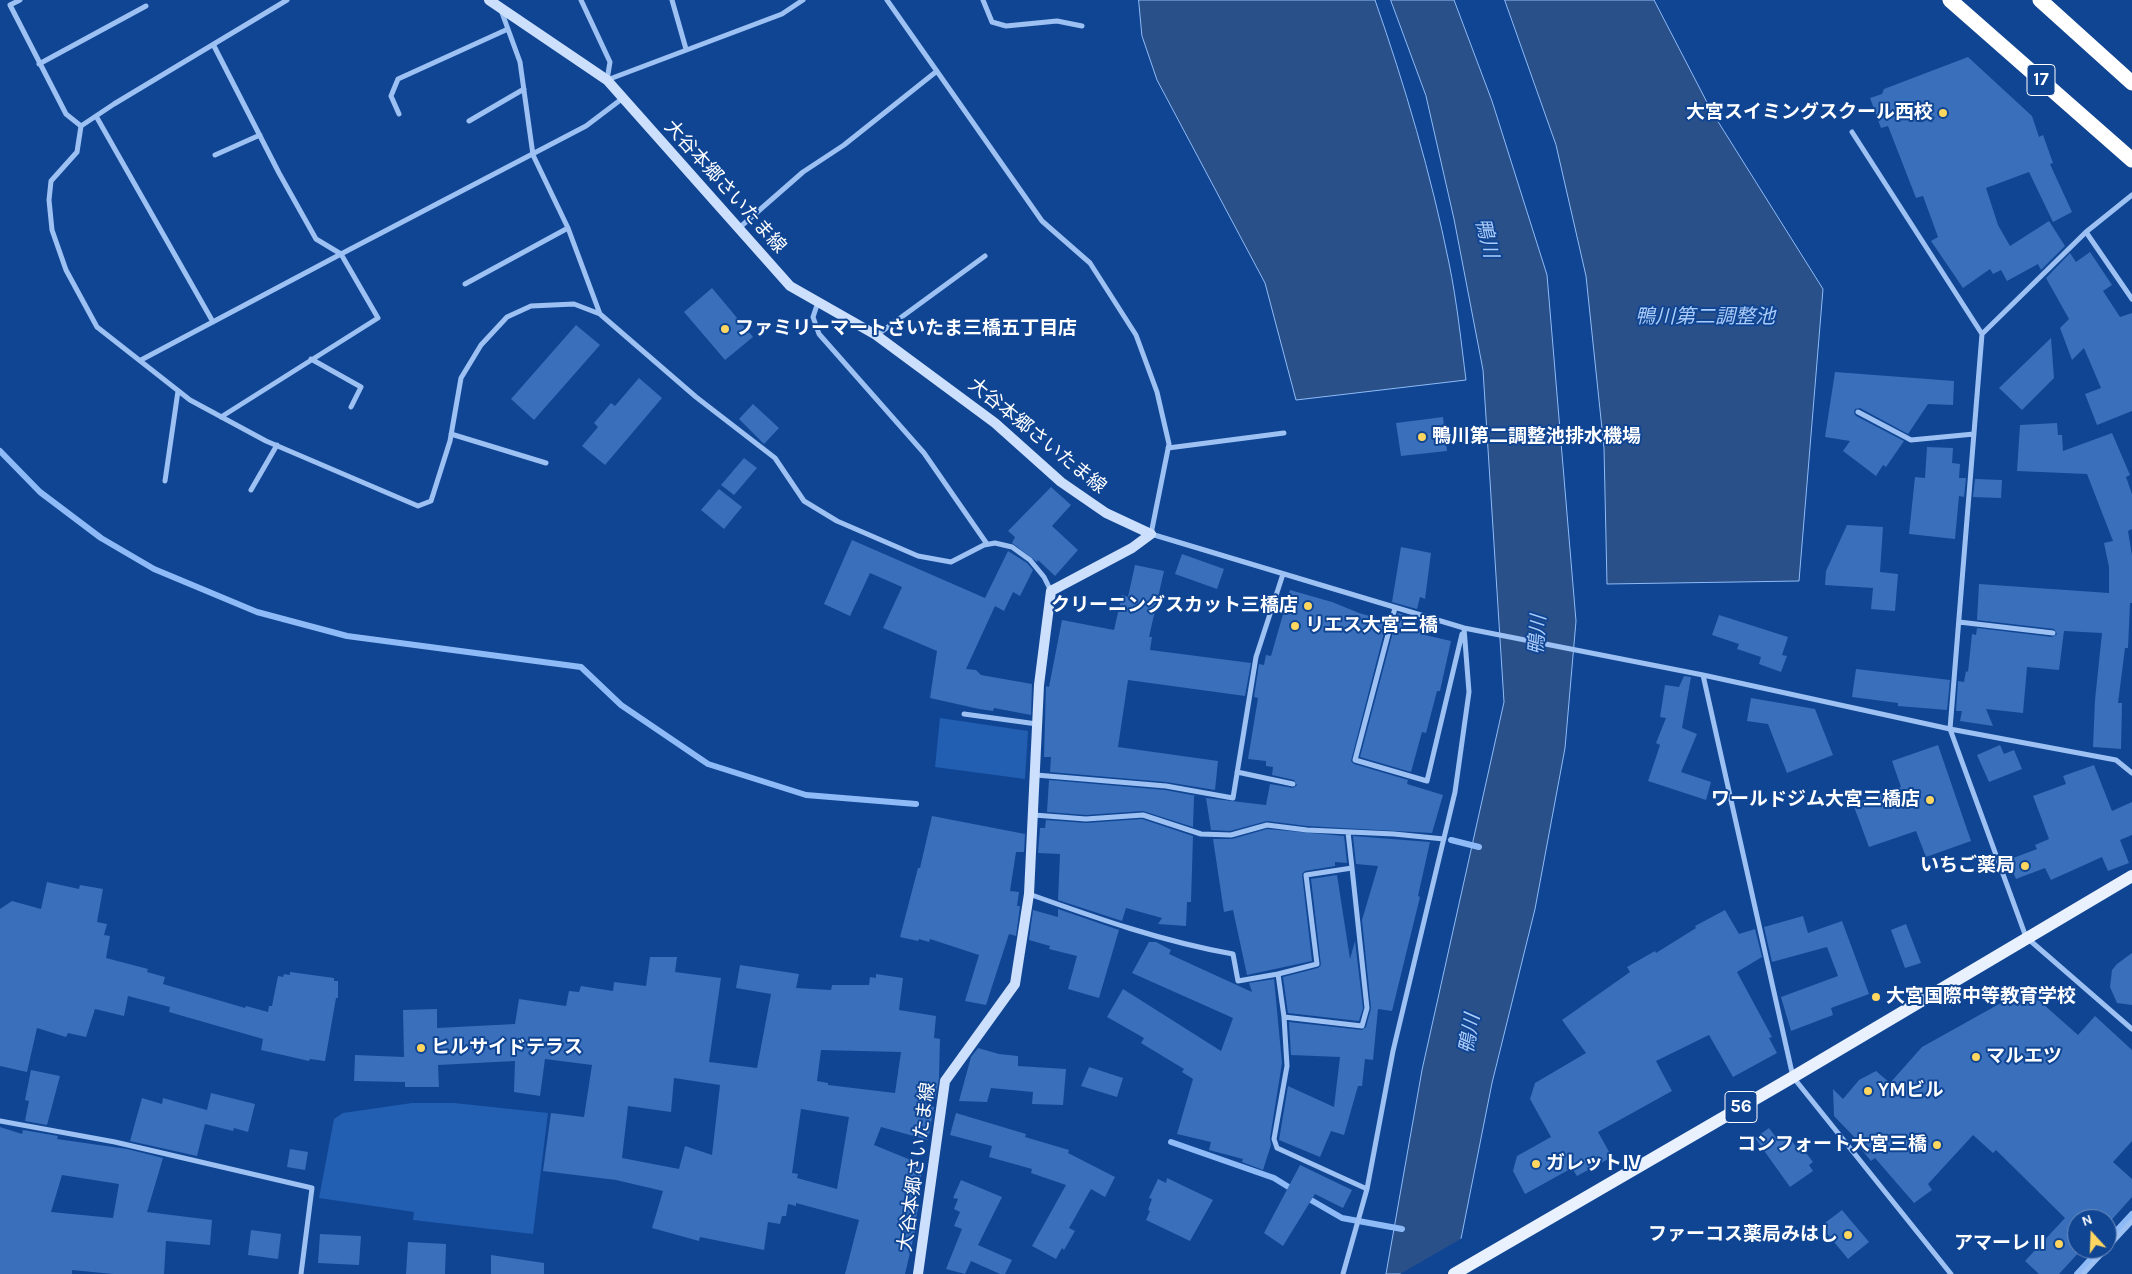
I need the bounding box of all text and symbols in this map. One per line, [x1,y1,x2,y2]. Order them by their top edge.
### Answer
road number: 17 [2027,64,2055,96]
place label: 大宮スイミングスクール西校 [1686,102,1933,124]
marker: 大宮スイミングスクール西校 [1937,107,1949,119]
street label: 大谷本郷さいたま線 [659,116,791,258]
water label: 鴨川 [1470,216,1502,260]
water label: 鴨川第二調整池 [1635,305,1775,329]
place label: ファミリーマートさいたま三橋五丁目店 [735,318,1077,340]
marker: ファミリーマートさいたま三橋五丁目店 [719,323,731,335]
street label: 大谷本郷さいたま線 [963,373,1111,499]
place label: 鴨川第二調整池排水機場 [1432,426,1641,448]
marker: 鴨川第二調整池排水機場 [1416,431,1428,443]
place label: クリーニングスカット三橋店 [1051,595,1298,617]
marker: クリーニングスカット三橋店 [1302,600,1314,612]
water label: 鴨川 [1525,614,1551,656]
place label: リエス大宮三橋 [1305,615,1438,637]
marker: リエス大宮三橋 [1289,620,1301,632]
place label: ワールドジム大宮三橋店 [1711,789,1920,811]
marker: ワールドジム大宮三橋店 [1924,794,1936,806]
place label: いちご薬局 [1920,855,2015,877]
marker: いちご薬局 [2019,860,2031,872]
place label: 大宮国際中等教育学校 [1886,986,2076,1008]
marker: 大宮国際中等教育学校 [1870,991,1882,1003]
water label: 鴨川 [1455,1012,1485,1056]
place label: ヒルサイドテラス [431,1037,583,1059]
marker: ヒルサイドテラス [415,1042,427,1054]
place label: マルエツ [1986,1046,2062,1068]
marker: マルエツ [1970,1051,1982,1063]
place label: YMビル [1878,1080,1944,1102]
street label: 大谷本郷さいたま線 [894,1081,940,1253]
marker: YMビル [1862,1085,1874,1097]
road number: 56 [1725,1092,1757,1122]
place label: コンフォート大宮三橋 [1737,1134,1927,1156]
marker: コンフォート大宮三橋 [1931,1139,1943,1151]
place label: ガレットⅣ [1546,1153,1641,1175]
marker: ガレットⅣ [1530,1158,1542,1170]
north arrow [2067,1209,2117,1259]
text: N [2079,1211,2095,1230]
place label: ファーコス薬局みはし [1648,1224,1838,1246]
marker: ファーコス薬局みはし [1842,1229,1854,1241]
place label: アマーレⅡ [1954,1233,2049,1255]
marker: アマーレⅡ [2053,1238,2065,1250]

